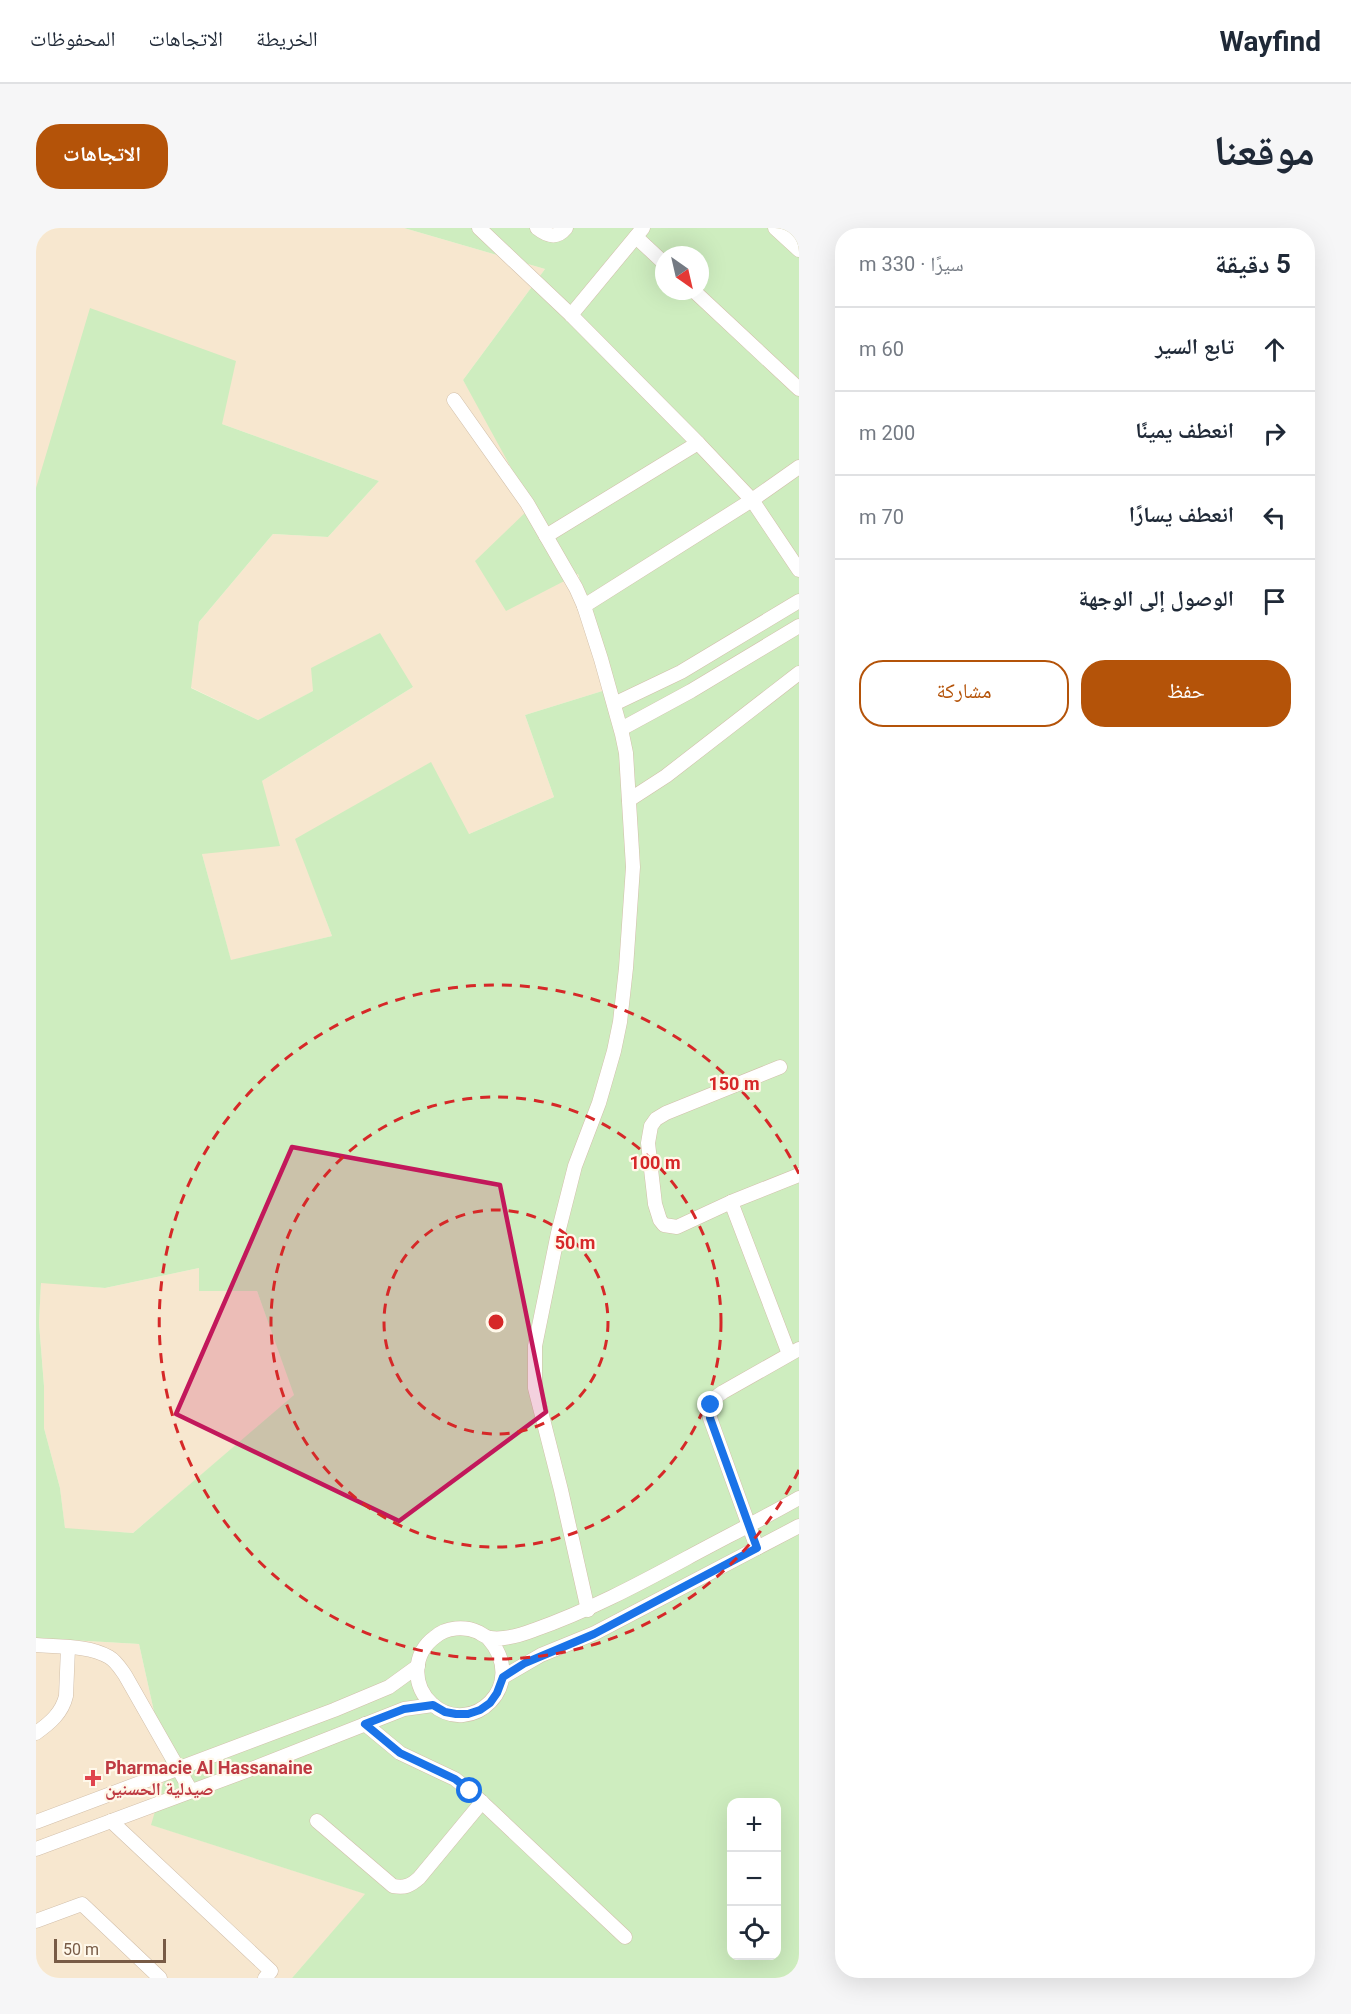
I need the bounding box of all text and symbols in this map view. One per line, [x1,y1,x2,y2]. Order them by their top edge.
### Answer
text: Wayfind [1220,25,1321,58]
text: المحفوظات [30,27,115,51]
text: الاتجاهات [148,27,223,51]
text: الخريطة [256,27,318,51]
button: الاتجاهات [36,124,168,189]
text: موقعنا [1214,126,1315,175]
north arrow [655,246,709,300]
text: 5 دقيقة [1215,249,1291,279]
text: سيرًا · 330 m [859,252,964,276]
icon: ahead [1258,333,1291,366]
text: تابع السير [1155,334,1234,359]
text: 60 m [859,337,904,361]
icon: right [1258,417,1291,450]
text: انعطف يمينًا [1135,418,1234,443]
text: 200 m [859,421,915,445]
icon: left [1258,501,1291,534]
text: انعطف يسارًا [1129,502,1234,527]
text: 70 m [859,505,904,529]
icon: arrive [1258,585,1291,618]
text: الوصول إلى الوجهة [1078,586,1234,611]
button: مشاركة [859,660,1069,727]
button: حفظ [1081,660,1291,727]
text: 150 m [708,1073,760,1094]
text: 100 m [629,1152,681,1173]
text: 50 m [555,1232,595,1253]
centre of rings [486,1312,506,1332]
route end [697,1391,723,1417]
place label: Pharmacie Al Hassanaine صيدلية الحسنين [105,1757,313,1800]
marker: Pharmacie Al Hassanaine صيدلية الحسنين [86,1771,100,1785]
route start [456,1777,482,1803]
map controls [727,1798,781,1960]
button: + [727,1798,781,1852]
button: − [727,1852,781,1906]
button: locate [727,1906,781,1960]
scale bar [54,1936,166,1964]
text: 50 m [63,1940,99,1959]

